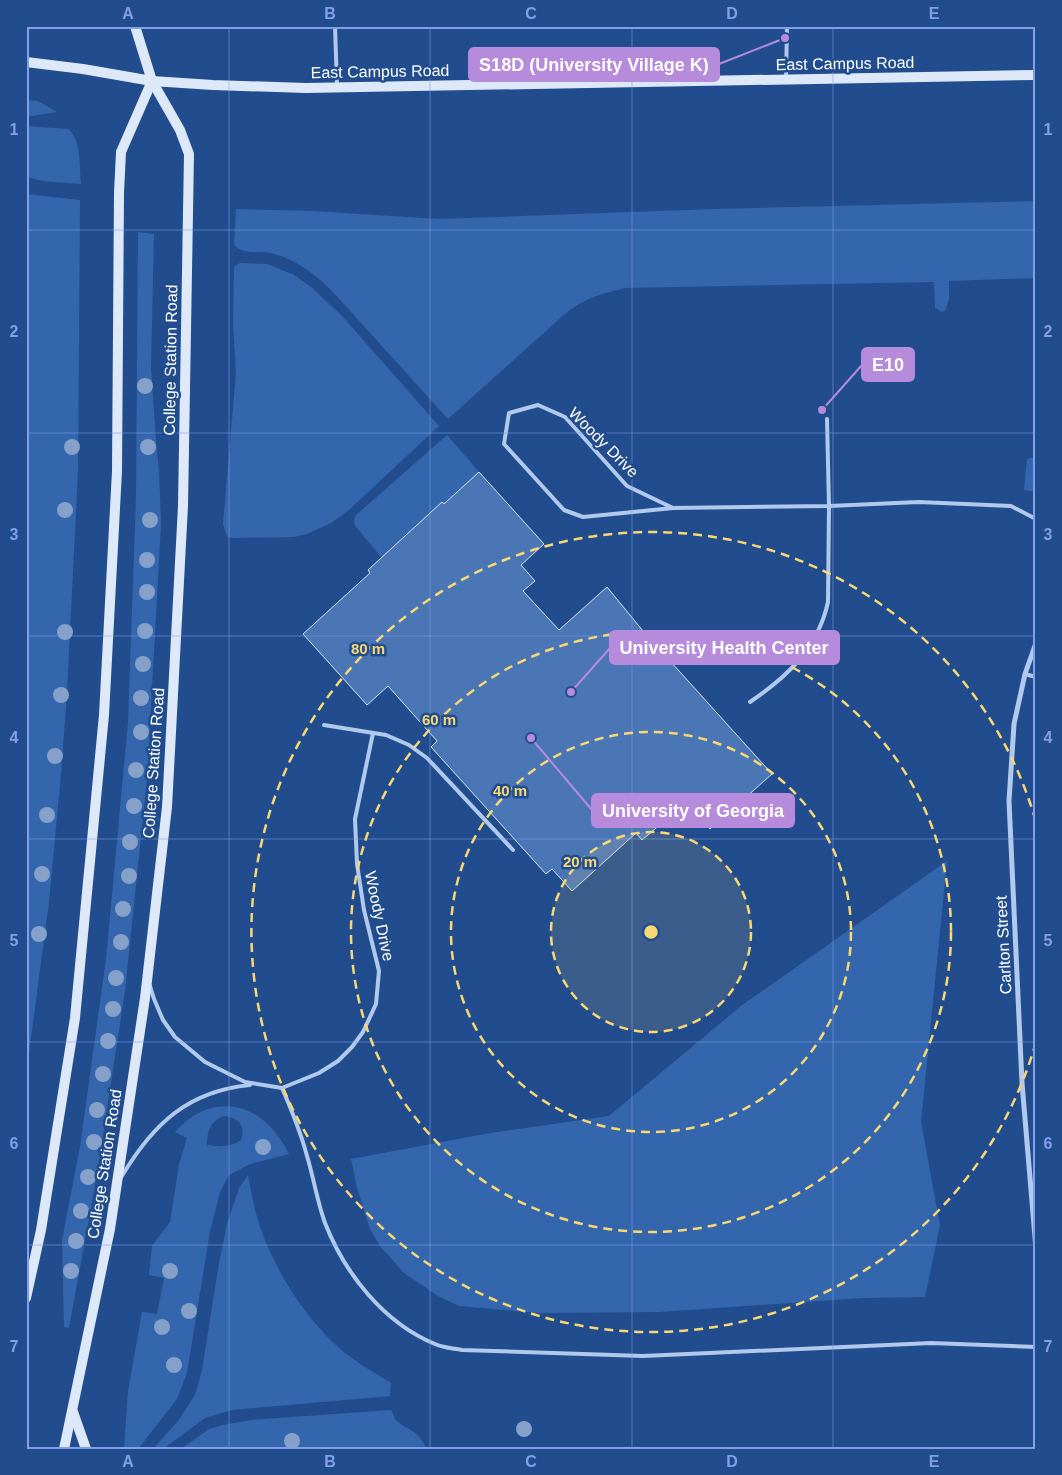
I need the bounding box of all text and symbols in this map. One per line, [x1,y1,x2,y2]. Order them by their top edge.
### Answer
text: A [122,5,134,22]
text: B [324,5,336,22]
text: C [525,5,537,22]
text: D [726,5,738,22]
text: E [929,5,940,22]
callout: S18D (University Village K) [469,48,719,81]
street label: East Campus Road [776,54,915,73]
text: S18D (University Village K) [479,55,709,75]
street label: East Campus Road [311,62,450,81]
text: 1 [10,121,19,138]
text: 1 [1044,121,1053,138]
street label: College Station Road [161,284,180,436]
text: 2 [10,323,19,340]
text: 2 [1044,323,1053,340]
callout: E10 [862,348,914,381]
text: E10 [872,355,904,375]
street label: Woody Drive [565,404,642,481]
text: 3 [10,526,19,543]
text: 3 [1044,526,1053,543]
callout: University Health Center [610,631,839,664]
text: University Health Center [619,638,829,658]
text: 80 m [351,640,385,657]
street label: College Station Road [140,687,167,839]
text: 60 m [422,711,456,728]
text: 4 [10,729,19,746]
text: 4 [1044,729,1053,746]
text: 40 m [493,782,527,799]
callout: University of Georgia [592,794,794,827]
text: University of Georgia [602,801,785,821]
text: 20 m [563,853,597,870]
street label: Woody Drive [362,870,397,963]
street label: Carlton Street [992,895,1015,995]
centre of rings [642,923,660,941]
text: 5 [10,932,19,949]
text: 5 [1044,932,1053,949]
street label: College Station Road [84,1088,125,1240]
text: 6 [10,1135,19,1152]
text: 6 [1044,1135,1053,1152]
text: 7 [10,1338,19,1355]
text: 7 [1044,1338,1053,1355]
text: A [122,1453,134,1470]
text: B [324,1453,336,1470]
text: C [525,1453,537,1470]
text: D [726,1453,738,1470]
text: E [929,1453,940,1470]

